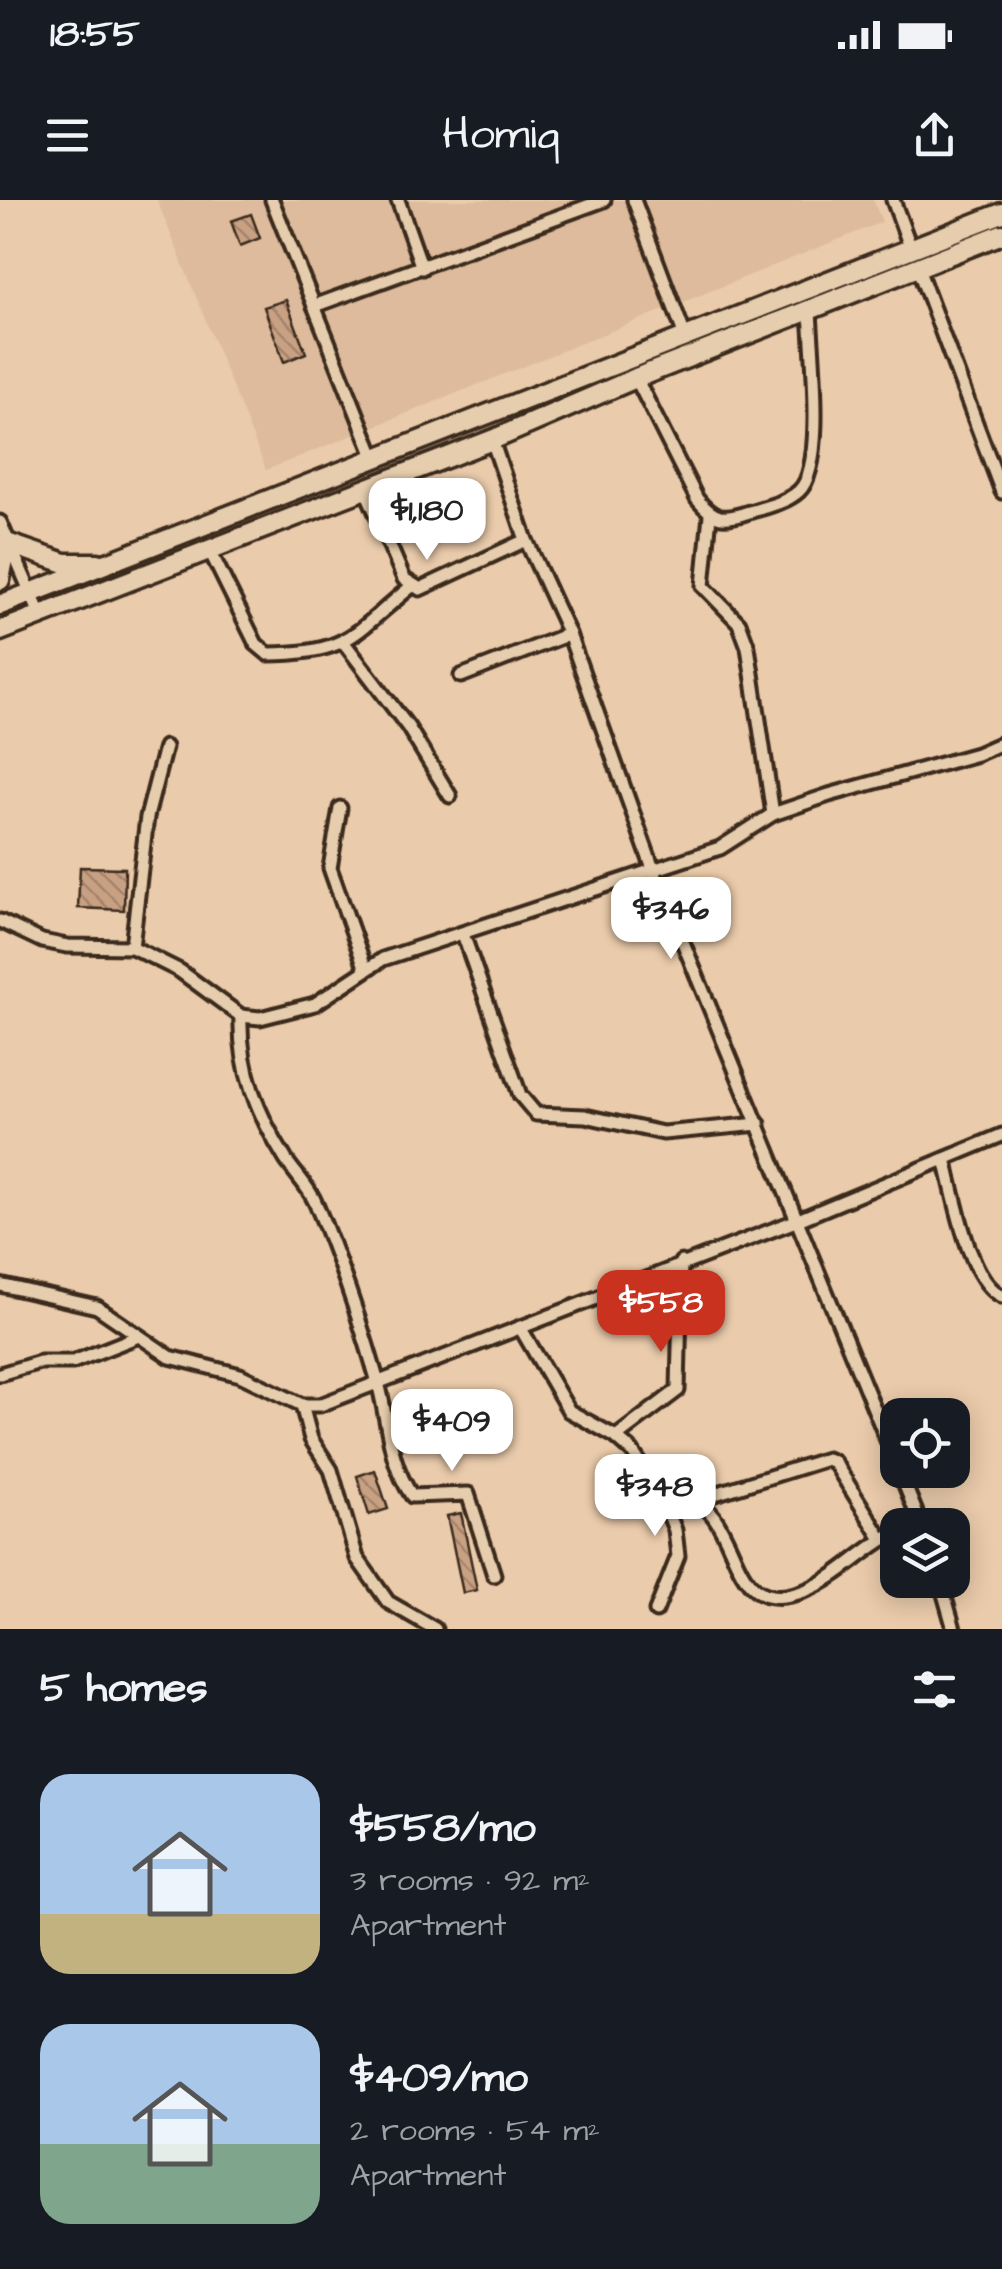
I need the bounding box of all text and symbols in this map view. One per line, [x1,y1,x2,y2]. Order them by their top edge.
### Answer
text: 18:55 [50,9,140,61]
text: Homiq [442,104,560,166]
icon: menu [40,108,95,163]
icon: share [907,108,962,163]
pin: $1,180 [346,478,508,563]
text: $1,180 [391,488,463,533]
pin: $346 [612,877,730,962]
text: $346 [633,887,709,932]
pin: $558 [602,1270,720,1355]
text: $558 [619,1280,703,1325]
pin: $409 [393,1389,511,1474]
map controls [880,1398,970,1598]
button: locate [880,1398,970,1488]
text: $409 [413,1399,491,1444]
pin: $348 [596,1454,714,1539]
text: $348 [617,1464,693,1509]
button: layers [880,1508,970,1598]
text: 5 homes [40,1660,207,1718]
icon: filters [907,1662,962,1717]
text: $558/mo [350,1800,536,1858]
icon: home [120,1814,240,1934]
text: 3 rooms · 92 m² [350,1858,590,1903]
text: Apartment [350,1903,506,1948]
text: $409/mo [350,2050,528,2108]
icon: home [120,2064,240,2184]
text: 2 rooms · 54 m² [350,2108,600,2153]
text: Apartment [350,2153,506,2198]

